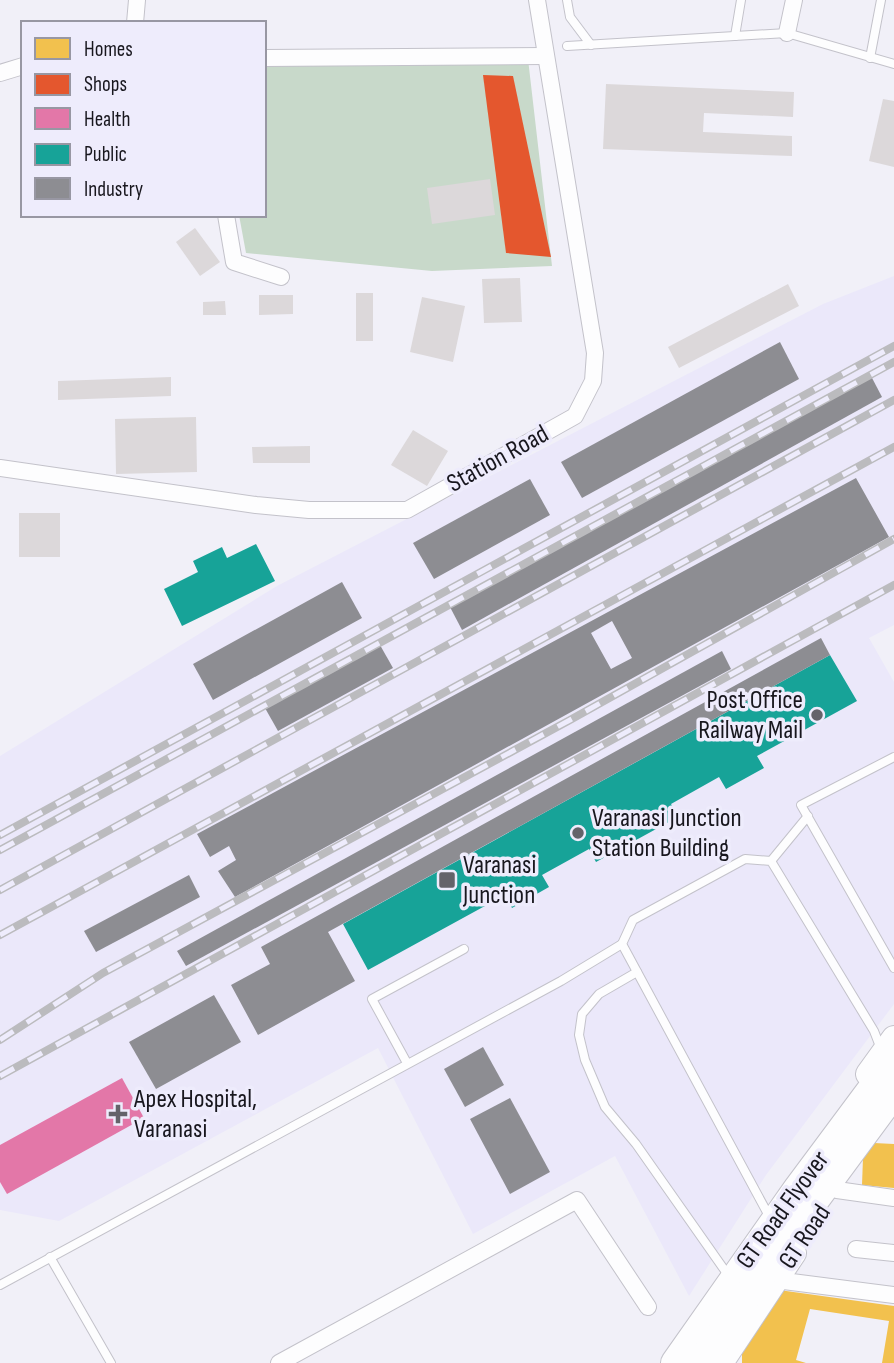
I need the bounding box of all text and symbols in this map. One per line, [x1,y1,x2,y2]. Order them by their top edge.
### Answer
legend [21,21,266,217]
text: Homes [84,37,133,62]
text: Shops [84,72,127,97]
text: Health [84,107,131,132]
text: Public [84,142,127,167]
text: Industry [84,177,143,202]
street label: Station Road [442,419,554,499]
place label: Post Office Railway Mail [698,685,803,746]
marker: Post Office Railway Mail [809,707,825,723]
place label: Varanasi Junction Station Building [592,803,742,864]
marker: Varanasi Junction Station Building [570,825,586,841]
place label: Varanasi Junction [462,850,536,911]
marker: Varanasi Junction [437,870,457,890]
place label: Apex Hospital, Varanasi [133,1084,257,1145]
marker: Apex Hospital, Varanasi [108,1104,128,1124]
street label: GT Road Flyover [730,1145,836,1275]
street label: GT Road [772,1199,838,1275]

